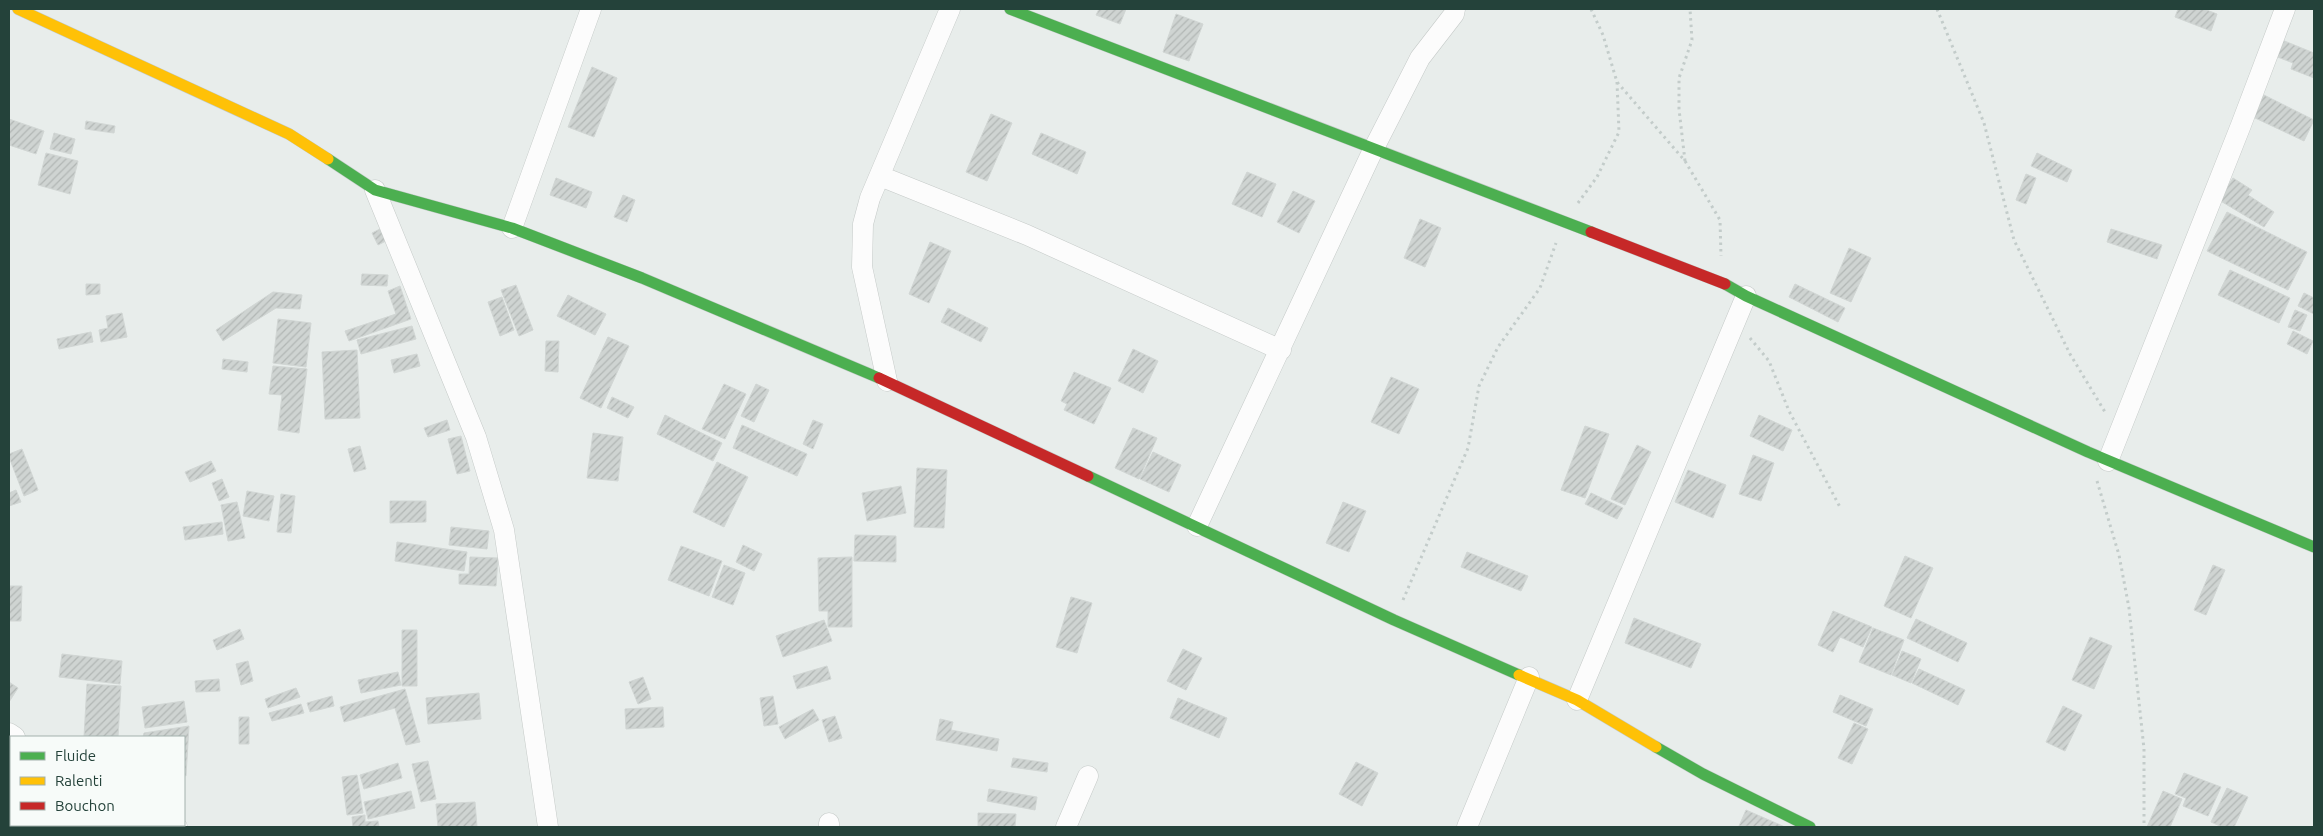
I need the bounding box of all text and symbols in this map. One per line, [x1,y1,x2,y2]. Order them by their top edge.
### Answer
legend [10,736,185,826]
text: Fluide [55,747,96,764]
text: Ralenti [55,772,102,789]
text: Bouchon [55,797,115,814]

